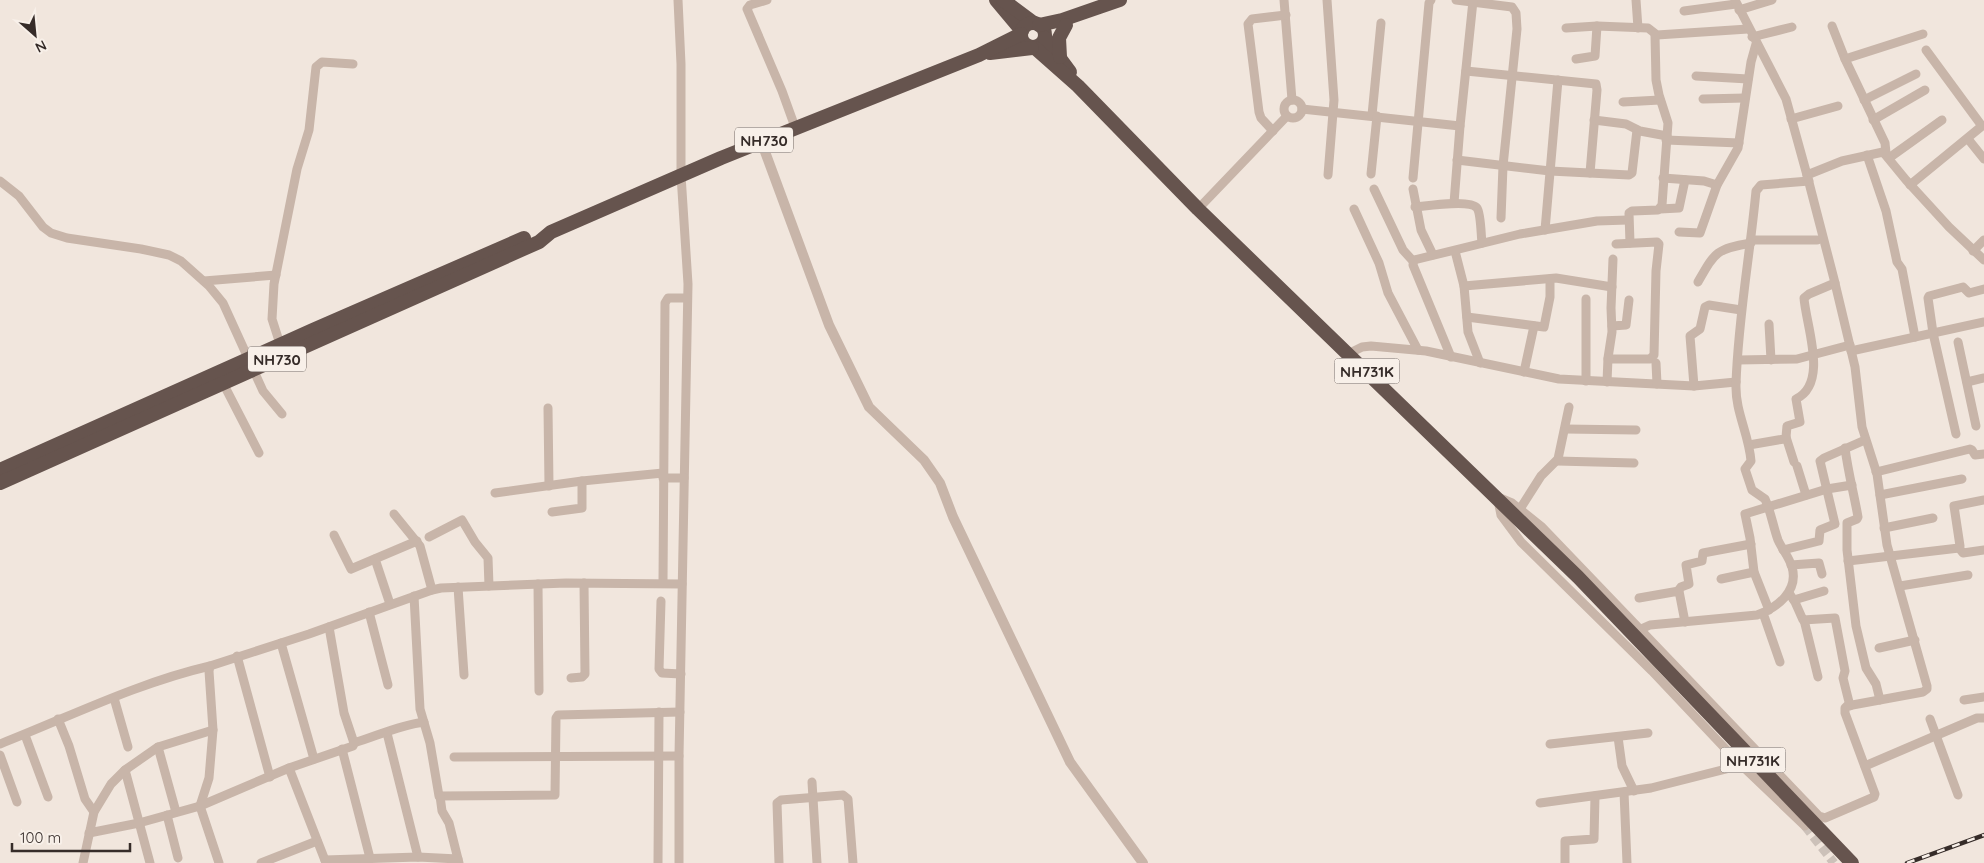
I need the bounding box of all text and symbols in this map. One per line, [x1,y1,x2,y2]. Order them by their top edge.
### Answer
north arrow [10,10,60,60]
text: N [32,36,50,57]
road number: NH730 [735,128,793,152]
road number: NH730 [248,346,306,372]
road number: NH731K [1334,358,1400,384]
road number: NH731K [1720,748,1786,772]
scale bar [12,820,130,852]
text: 100 m [20,828,61,847]

